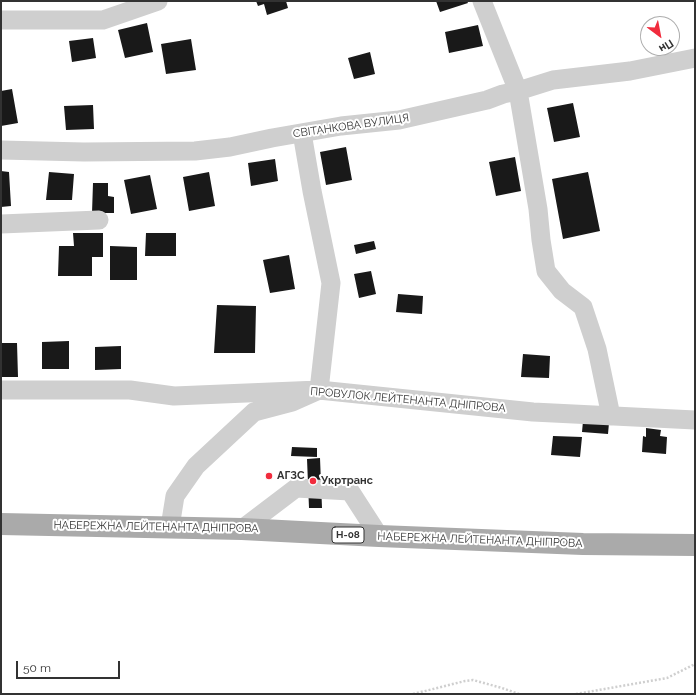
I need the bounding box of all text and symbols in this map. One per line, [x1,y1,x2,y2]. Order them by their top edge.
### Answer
north arrow [640,16,680,56]
text: Пн [656,36,676,55]
street label: СВІТАНКОВА ВУЛИЦЯ [292,111,410,141]
street label: ПРОВУЛОК ЛЕЙТЕНАНТА ДНІПРОВА [310,385,506,415]
place label: АГЗС [277,469,304,483]
marker: АГЗС [264,471,274,481]
place label: Укртранс [321,474,373,488]
marker: Укртранс [308,476,318,486]
street label: НАБЕРЕЖНА ЛЕЙТЕНАНТА ДНІПРОВА [53,519,259,535]
road number: Н-08 [332,527,364,543]
street label: НАБЕРЕЖНА ЛЕЙТЕНАНТА ДНІПРОВА [377,530,583,550]
scale bar [18,653,122,679]
text: 50 m [23,661,51,675]

